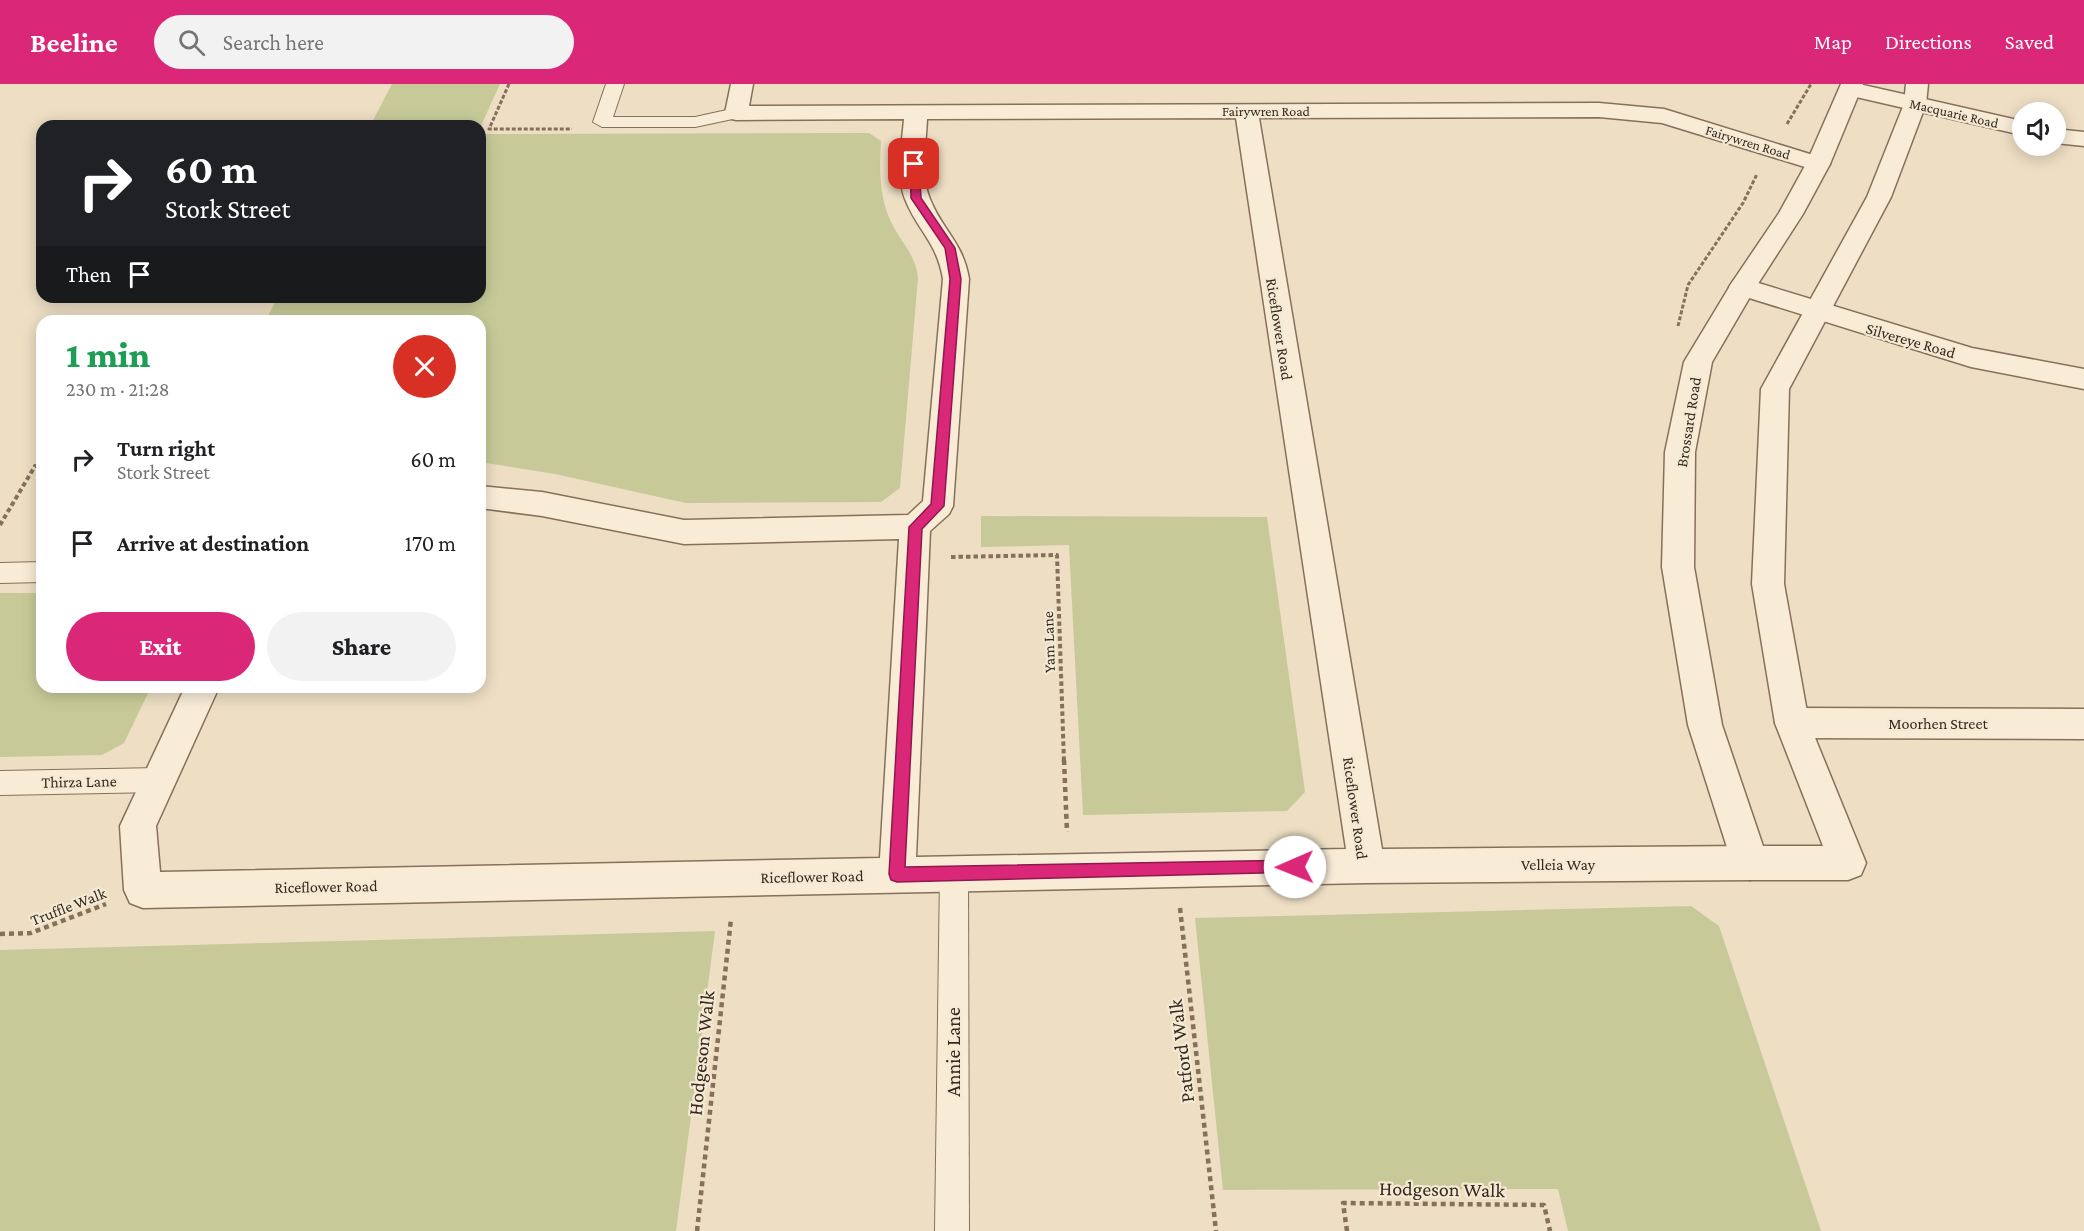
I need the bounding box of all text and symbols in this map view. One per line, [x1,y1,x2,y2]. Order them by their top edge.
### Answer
search box [154,15,574,69]
icon: search [175,26,208,59]
text: Beeline [30,27,118,58]
text: Search here [223,30,324,55]
text: Map [1814,30,1852,54]
text: Directions [1885,30,1972,54]
text: Saved [2005,30,2054,54]
street label: Macquarie Road [1908,95,2001,131]
map controls [2012,102,2066,156]
button: sound [2012,102,2066,156]
street label: Fairywren Road [1222,103,1311,119]
street label: Fairywren Road [1704,121,1793,163]
pin [888,138,939,189]
icon: right [66,144,144,222]
text: 60 m [165,145,257,192]
icon: arrive [897,147,930,180]
text: Stork Street [165,194,290,224]
icon: arrive [123,258,156,291]
text: Then [66,262,111,287]
street label: Riceflower Road [1263,277,1296,382]
street label: Silvereye Road [1864,320,1958,362]
text: 1 min [66,335,150,375]
button: close [393,335,456,398]
street label: Brossard Road [1673,375,1704,468]
text: 230 m · 21:28 [66,378,170,400]
text: Turn right [117,436,215,461]
icon: right [66,443,99,476]
text: 60 m [411,447,456,472]
text: Stork Street [117,461,210,483]
icon: arrive [66,527,99,560]
text: Arrive at destination [117,531,309,556]
text: 170 m [405,531,456,556]
street label: Yam Lane [1039,611,1058,673]
button: Exit [66,612,255,681]
button: Share [267,612,456,681]
street label: Moorhen Street [1888,715,1988,732]
street label: Riceflower Road [1340,756,1371,861]
street label: Thirza Lane [41,772,117,791]
position arrow [1263,835,1327,899]
street label: Velleia Way [1521,856,1596,874]
street label: Riceflower Road [760,867,864,886]
street label: Riceflower Road [274,877,378,896]
street label: Truffle Walk [28,884,109,929]
street label: Hodgeson Walk [683,989,720,1117]
street label: Patford Walk [1164,998,1198,1104]
street label: Annie Lane [942,1007,964,1097]
street label: Hodgeson Walk [1379,1177,1505,1202]

